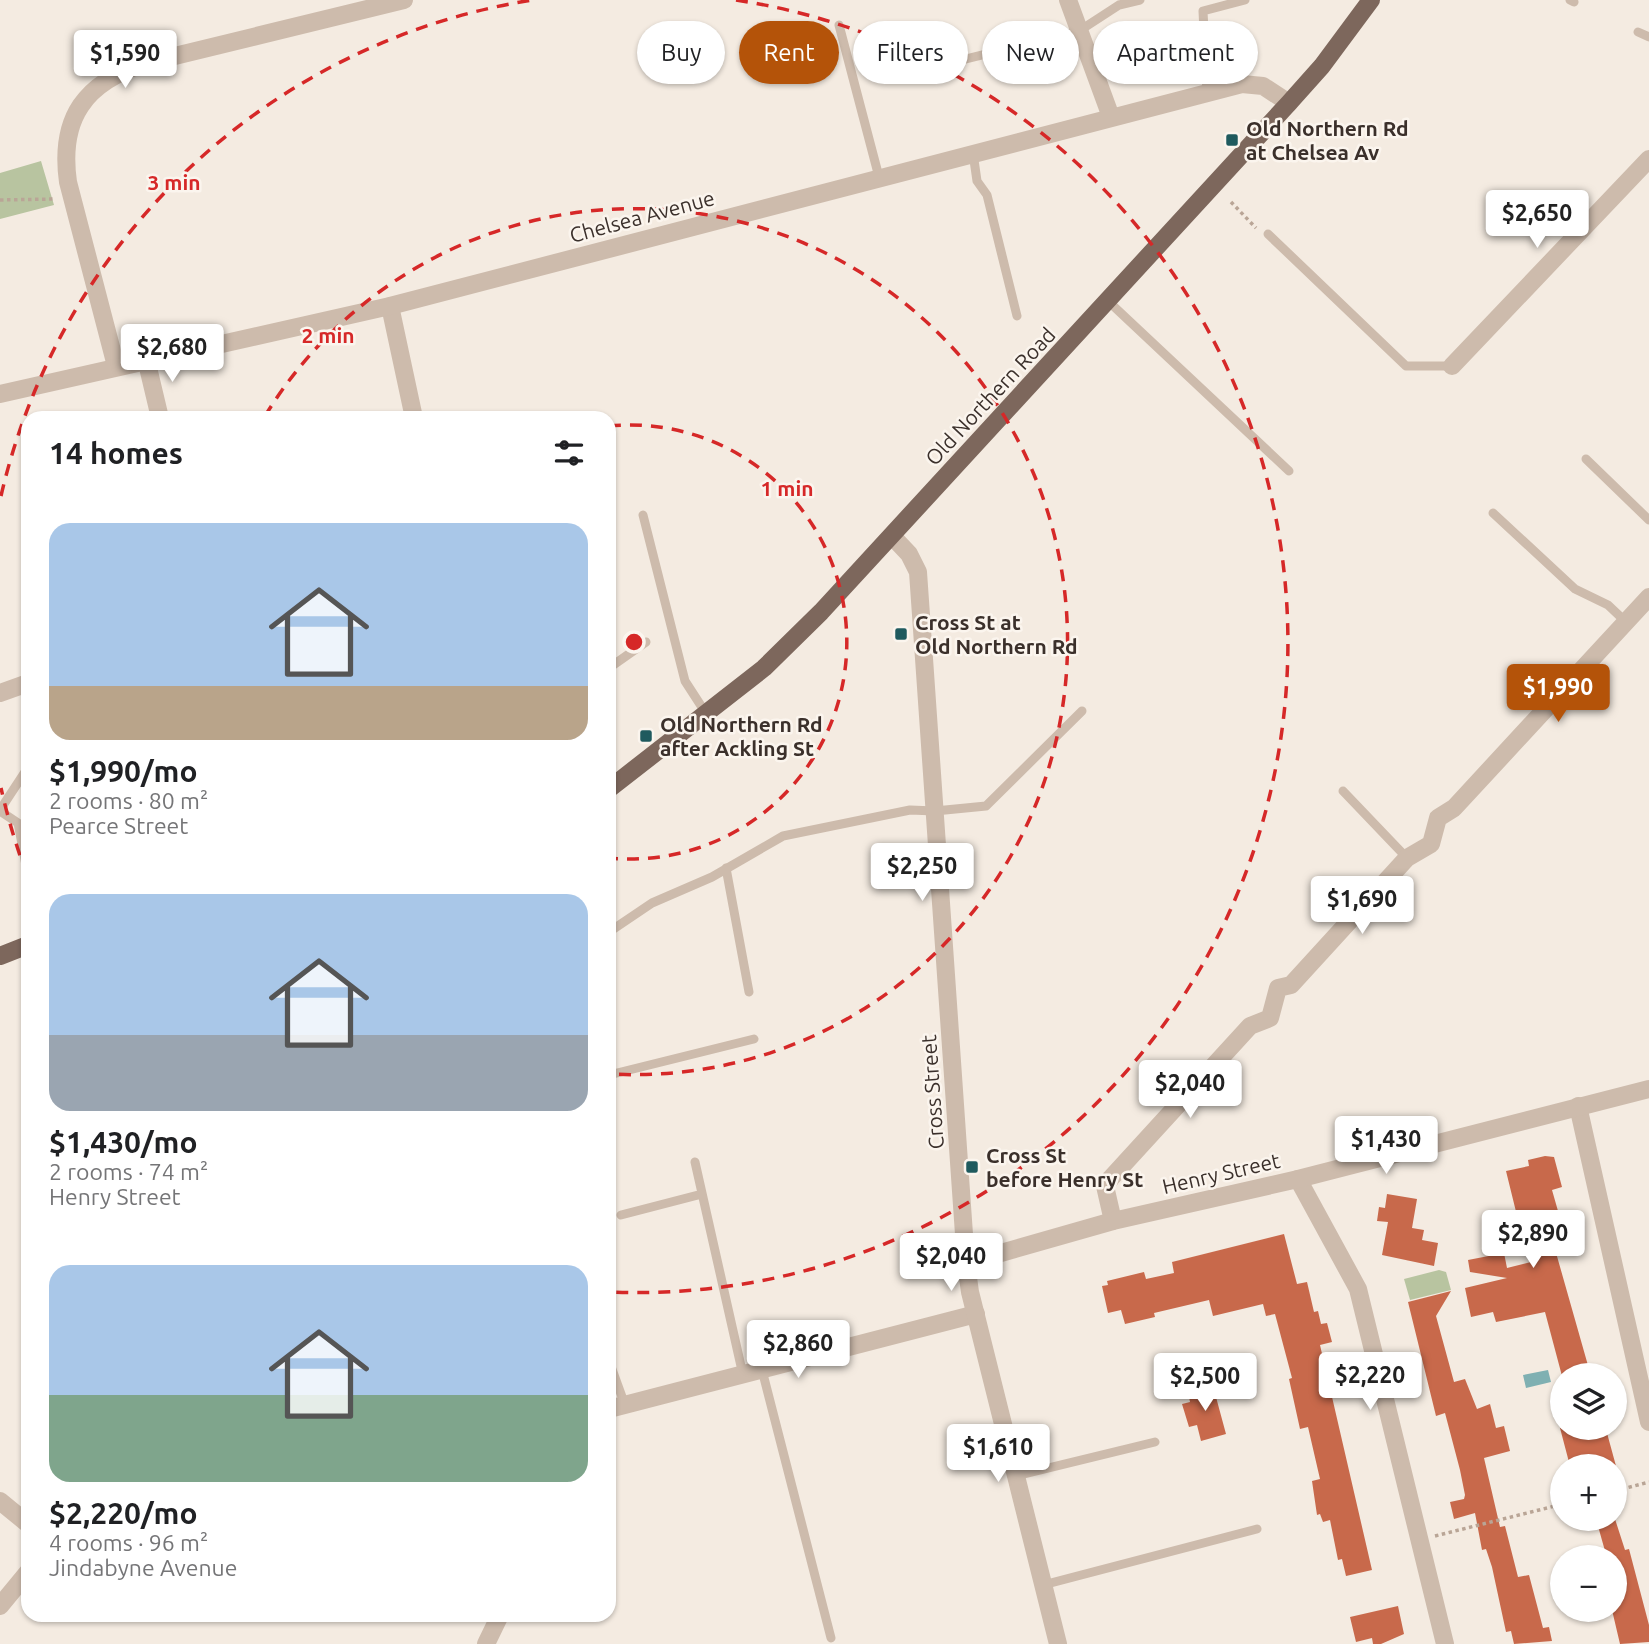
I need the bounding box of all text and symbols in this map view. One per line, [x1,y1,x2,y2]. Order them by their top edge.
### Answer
chip: Buy [637,21,725,84]
chip: Rent [739,21,839,84]
chip: Filters [853,21,968,84]
chip: New [982,21,1079,84]
chip: Apartment [1093,21,1258,84]
pin: $1,590 [68,31,182,90]
text: $1,590 [90,40,160,65]
place label: Old Northern Rd at Chelsea Av [1246,116,1409,164]
marker: Old Northern Rd at Chelsea Av [1224,132,1240,148]
text: 3 min [147,170,201,194]
street label: Chelsea Avenue [567,185,717,247]
pin: $2,650 [1480,190,1594,250]
text: $2,650 [1502,200,1572,225]
street label: Old Northern Road [920,322,1060,470]
text: 2 min [301,323,355,347]
pin: $2,680 [115,324,229,384]
text: $2,680 [137,334,207,359]
icon: filters [550,434,588,472]
text: 14 homes [49,436,183,470]
text: 1 min [760,476,814,500]
icon: home [256,569,382,695]
place label: Cross St at Old Northern Rd [915,610,1078,658]
marker: Cross St at Old Northern Rd [893,626,909,642]
centre of rings [622,630,646,654]
pin: $1,990 [1501,664,1615,724]
text: $1,990 [1523,674,1593,699]
place label: Old Northern Rd after Ackling St [660,712,823,760]
marker: Old Northern Rd after Ackling St [638,728,654,744]
text: $1,990/mo [49,754,198,788]
text: 2 rooms · 80 m² [49,788,208,813]
text: Pearce Street [49,813,188,838]
pin: $2,250 [865,844,979,903]
text: $2,250 [887,853,957,878]
pin: $1,690 [1305,876,1419,936]
text: $1,690 [1327,886,1397,911]
icon: home [256,940,382,1066]
street label: Cross Street [916,1034,948,1150]
pin: $2,040 [1133,1060,1247,1120]
text: $2,040 [1155,1070,1225,1095]
pin: $1,430 [1329,1116,1443,1176]
text: $1,430/mo [49,1125,198,1159]
text: $1,430 [1351,1126,1421,1151]
place label: Cross St before Henry St [986,1143,1143,1191]
street label: Henry Street [1160,1148,1282,1198]
text: 2 rooms · 74 m² [49,1159,208,1184]
marker: Cross St before Henry St [964,1159,980,1175]
text: Henry Street [49,1184,181,1209]
pin: $2,890 [1476,1210,1590,1270]
text: $2,890 [1498,1220,1568,1245]
pin: $2,040 [894,1234,1008,1293]
text: $2,040 [916,1243,986,1268]
icon: home [256,1311,382,1437]
pin: $2,860 [741,1320,855,1380]
text: $2,860 [763,1330,833,1355]
pin: $2,220 [1313,1352,1427,1412]
pin: $2,500 [1148,1354,1262,1413]
text: $2,220 [1335,1362,1405,1387]
text: $2,500 [1170,1363,1240,1388]
map controls [1550,1363,1627,1622]
button: layers [1550,1363,1627,1440]
pin: $1,610 [941,1424,1055,1484]
text: $1,610 [963,1434,1033,1459]
button: + [1550,1454,1627,1531]
text: $2,220/mo [49,1496,198,1530]
text: 4 rooms · 96 m² [49,1530,208,1555]
button: − [1550,1545,1627,1622]
text: Jindabyne Avenue [49,1555,237,1580]

